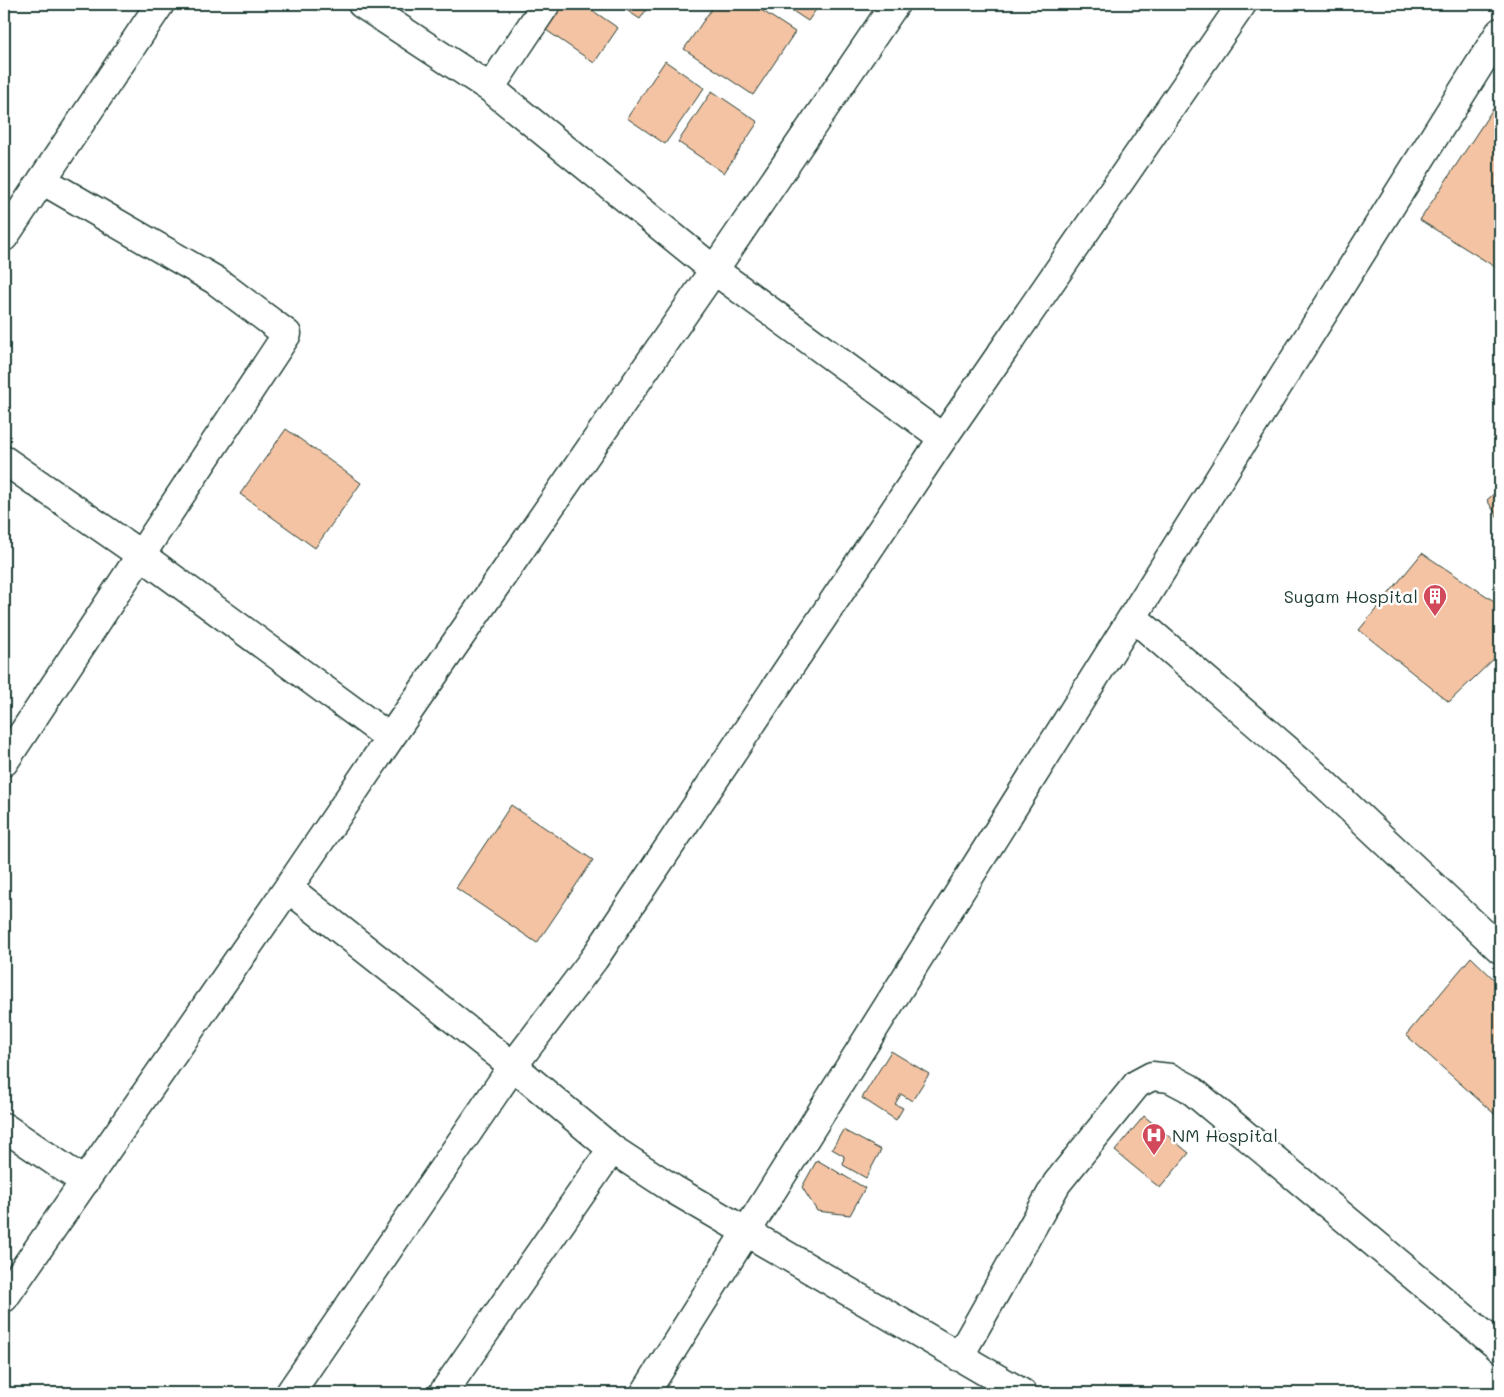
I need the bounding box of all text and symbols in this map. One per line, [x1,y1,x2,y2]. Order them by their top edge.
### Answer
building icon: Sugam Hospital [1422,583,1448,617]
place label: Sugam Hospital [1284,584,1418,608]
hospital icon: NM Hospital [1141,1122,1167,1156]
place label: NM Hospital [1172,1123,1278,1147]

